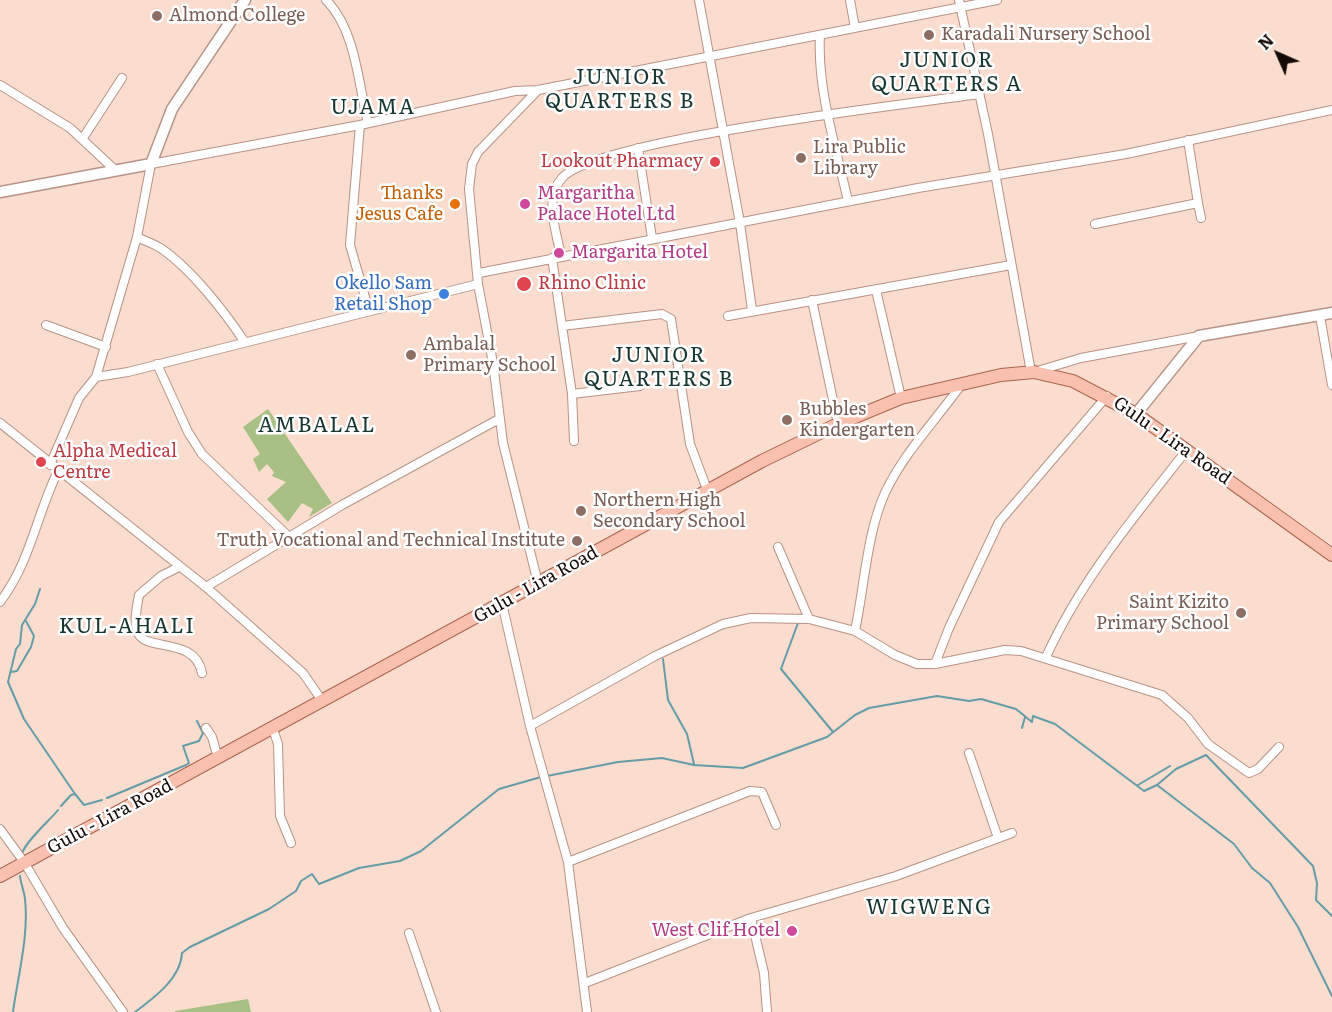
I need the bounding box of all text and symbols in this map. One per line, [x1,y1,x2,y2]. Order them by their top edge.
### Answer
place label: Almond College [169,5,305,27]
marker: Almond College [150,9,164,23]
place label: Karadali Nursery School [941,24,1151,46]
north arrow [1248,24,1308,84]
marker: Karadali Nursery School [922,28,936,42]
text: N [1252,28,1279,55]
district label: JUNIOR QUARTERS A [871,48,1023,98]
district label: JUNIOR QUARTERS B [545,65,695,115]
district label: UJAMA [330,95,416,121]
place label: Lira Public Library [813,137,906,180]
place label: Lookout Pharmacy [541,151,703,173]
marker: Lira Public Library [794,151,808,165]
marker: Lookout Pharmacy [708,155,722,169]
place label: Thanks Jesus Cafe [355,183,443,226]
place label: Margaritha Palace Hotel Ltd [537,183,675,226]
marker: Thanks Jesus Cafe [448,197,462,211]
marker: Margaritha Palace Hotel Ltd [518,197,532,211]
place label: Margarita Hotel [571,242,708,264]
marker: Margarita Hotel [552,246,566,260]
place label: Okello Sam Retail Shop [334,273,432,316]
place label: Rhino Clinic [538,273,646,295]
marker: Rhino Clinic [515,275,533,293]
marker: Okello Sam Retail Shop [437,287,451,301]
place label: Ambalal Primary School [423,334,556,376]
district label: JUNIOR QUARTERS B [584,343,734,393]
marker: Ambalal Primary School [404,348,418,362]
street label: Gulu - Lira Road [1109,392,1235,490]
place label: Bubbles Kindergarten [799,399,915,442]
district label: AMBALAL [258,413,376,439]
marker: Bubbles Kindergarten [780,413,794,427]
place label: Alpha Medical Centre [53,441,177,484]
marker: Alpha Medical Centre [34,455,48,469]
place label: Northern High Secondary School [593,490,745,532]
marker: Northern High Secondary School [574,504,588,518]
place label: Truth Vocational and Technical Institute [216,530,565,552]
marker: Truth Vocational and Technical Institute [570,534,584,548]
street label: Gulu - Lira Road [470,542,602,628]
place label: Saint Kizito Primary School [1096,592,1229,634]
marker: Saint Kizito Primary School [1234,606,1248,620]
district label: KUL-AHALI [59,614,195,640]
street label: Gulu - Lira Road [44,775,176,859]
district label: WIGWENG [866,895,992,921]
place label: West Clif Hotel [652,920,780,942]
marker: West Clif Hotel [785,924,799,938]

